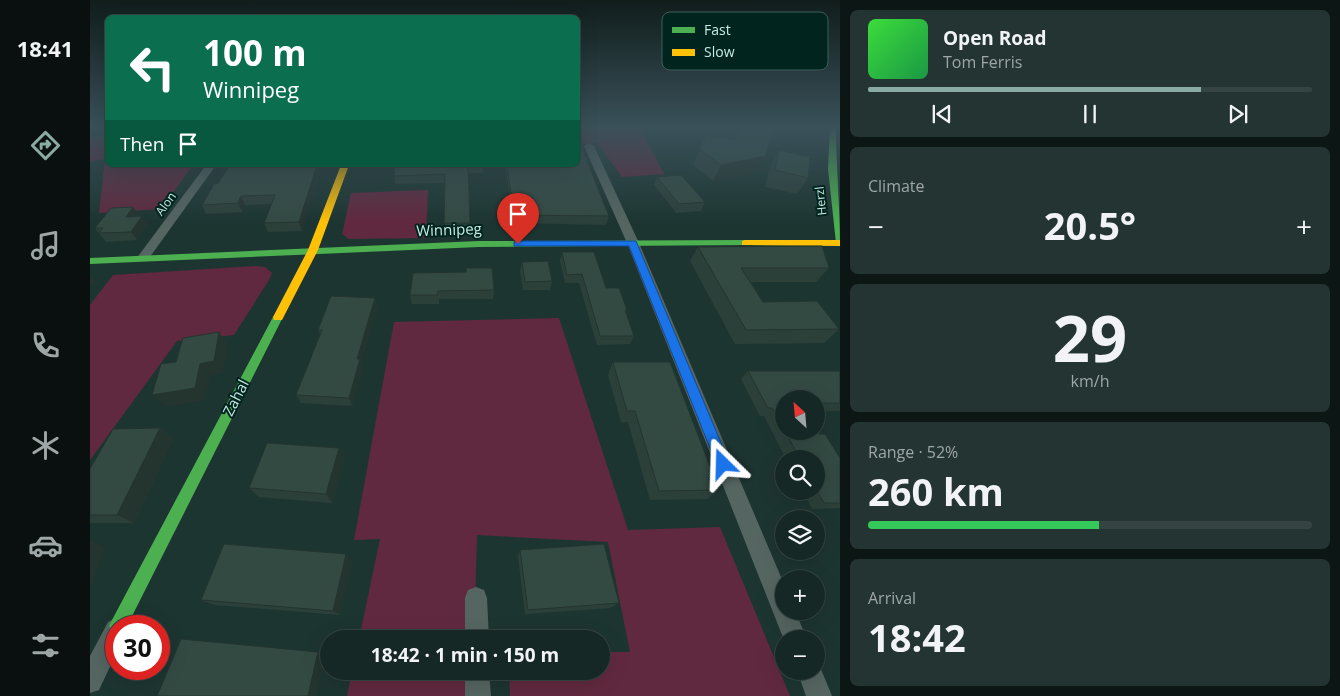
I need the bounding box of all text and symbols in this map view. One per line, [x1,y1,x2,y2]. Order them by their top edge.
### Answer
legend [662,12,828,70]
text: Fast [704,20,731,39]
text: Open Road [943,25,1047,51]
text: 100 m [203,29,307,76]
text: 18:41 [17,33,73,63]
icon: left [120,35,185,100]
text: Slow [704,42,735,61]
text: Tom Ferris [943,51,1022,73]
text: Winnipeg [203,74,299,104]
icon: previous [928,100,956,128]
icon: pause [1076,100,1104,128]
icon: next [1224,100,1252,128]
icon: directions [28,128,63,163]
icon: arrive [174,130,202,158]
text: Then [120,131,164,157]
text: Climate [868,175,925,197]
street label: Herzl [811,186,830,216]
street label: Alon [151,189,180,219]
pin [497,193,539,244]
text: 20.5° [1044,199,1136,251]
icon: arrive [504,200,532,228]
text: − [868,207,884,245]
text: + [1296,207,1312,245]
street label: Winnipeg [416,218,482,240]
icon: music [28,228,63,263]
text: 29 [1053,293,1127,381]
icon: phone [28,328,63,363]
text: km/h [1071,370,1109,392]
street label: Zahal [218,376,253,419]
north arrow [775,390,825,440]
map controls [775,390,825,680]
icon: climate [28,428,63,463]
position arrow [696,437,748,489]
text: Range · 52% [868,441,958,463]
button: search [775,450,825,500]
text: 260 km [868,465,1004,517]
button: layers [775,510,825,560]
icon: car [28,528,63,563]
button: + [775,570,825,620]
text: Arrival [868,587,916,609]
text: 18:42 [868,611,966,663]
speed limit sign: 30 [105,615,170,680]
icon: filters [28,628,63,663]
button: − [775,630,825,680]
text: 18:42 · 1 min · 150 m [371,642,559,668]

